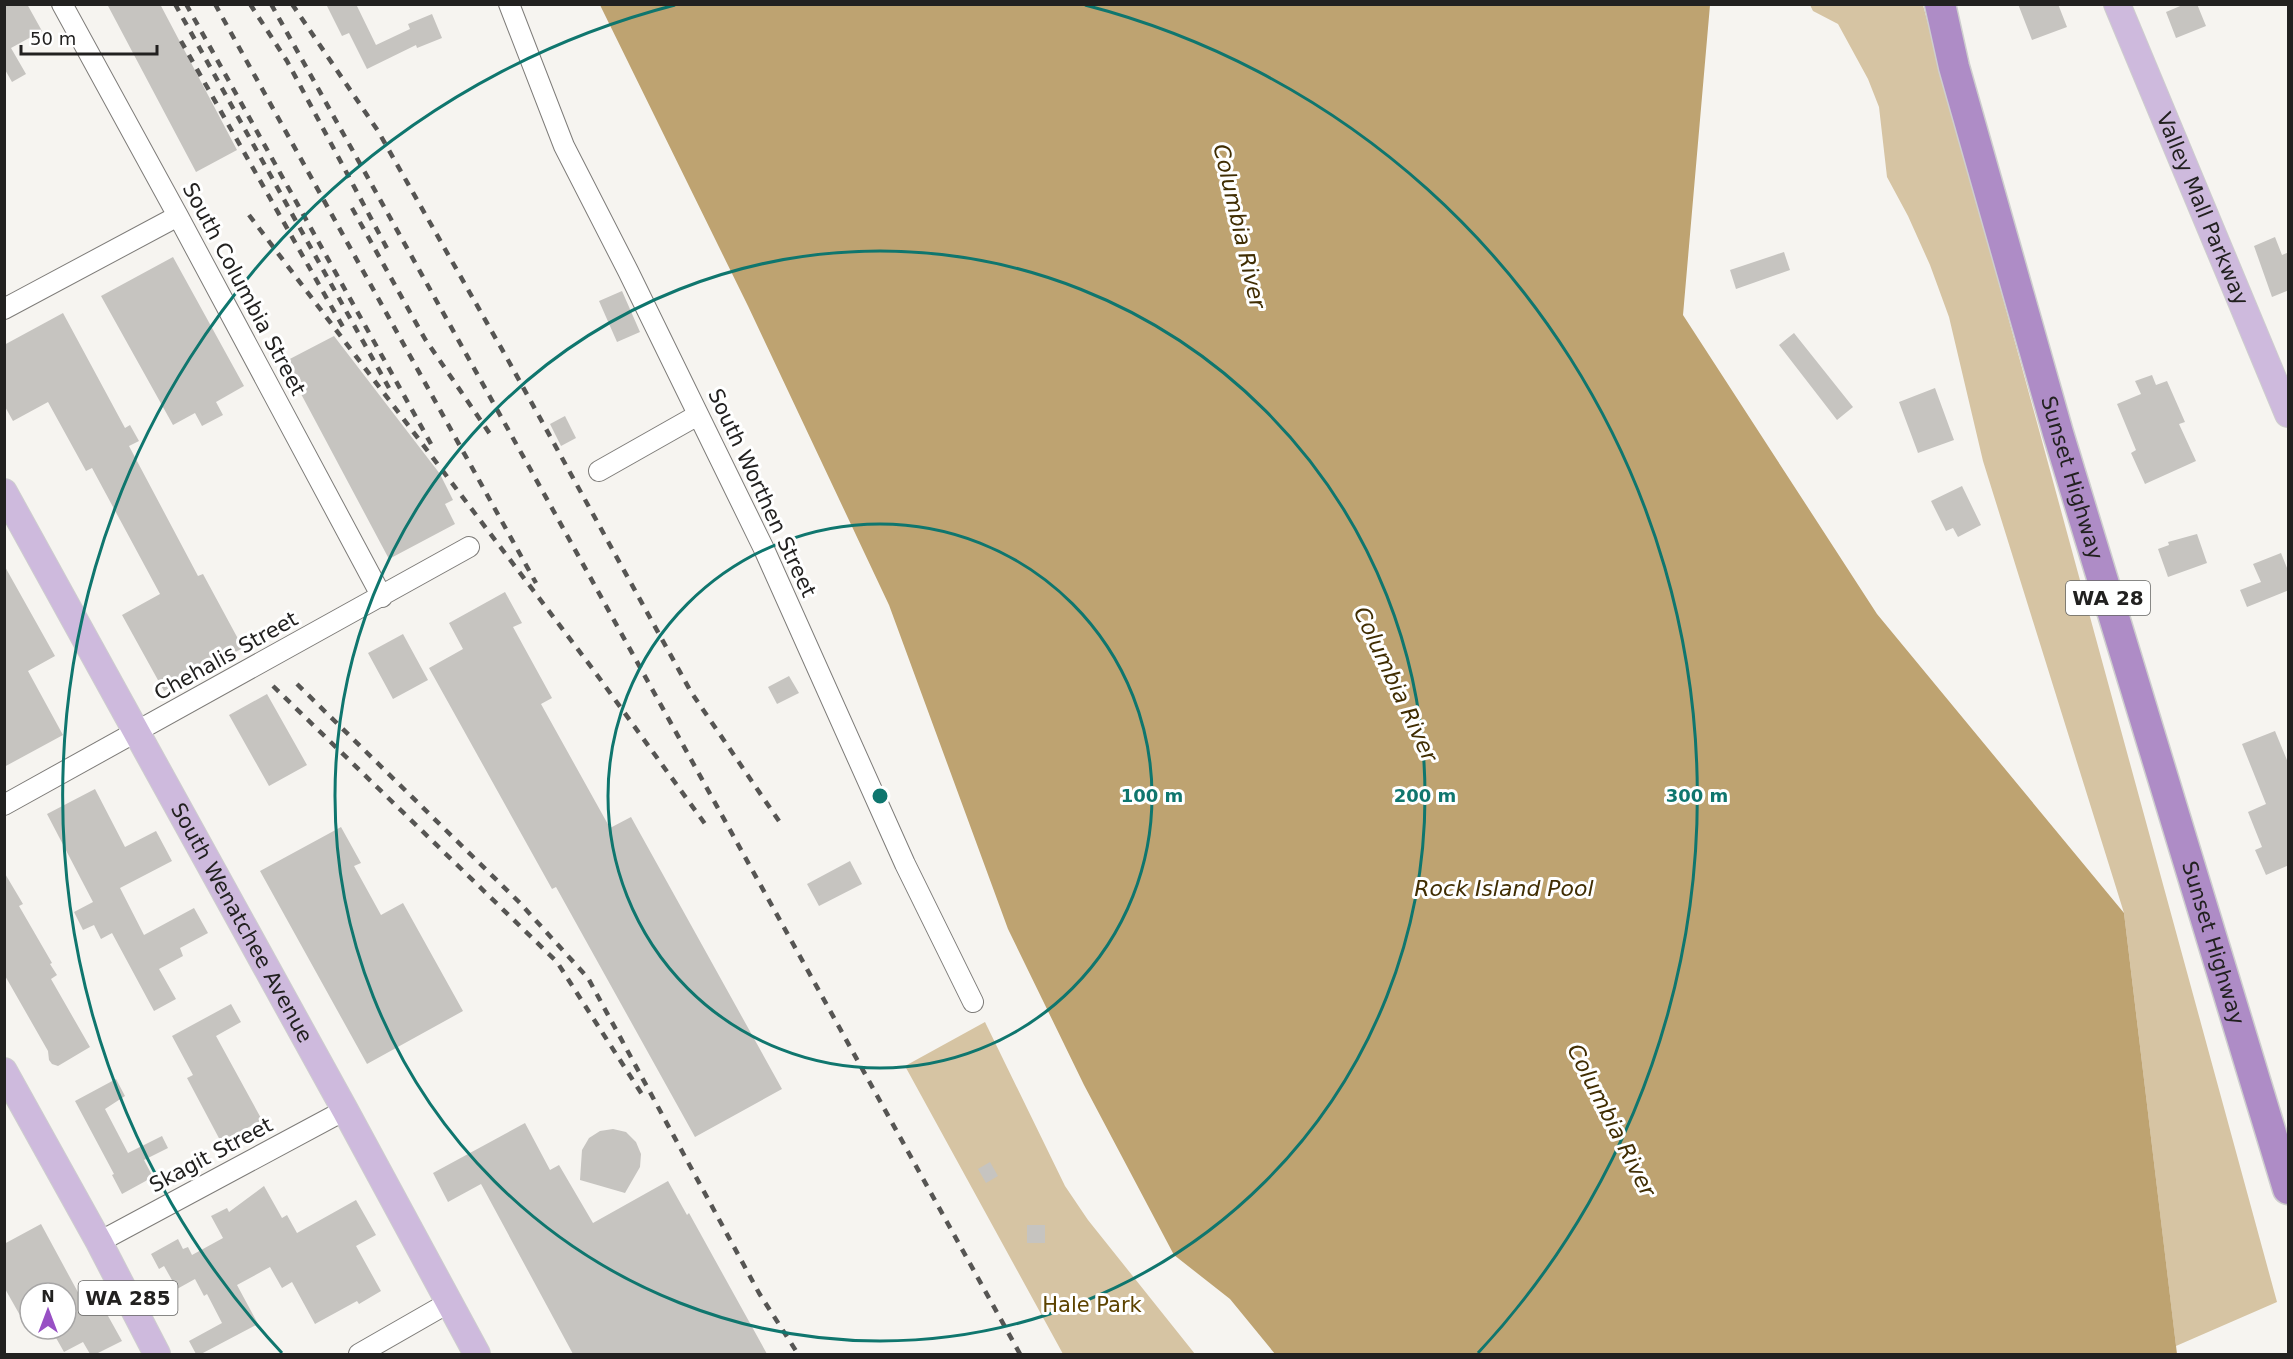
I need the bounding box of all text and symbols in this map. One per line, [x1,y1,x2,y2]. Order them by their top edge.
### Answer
scale bar [21,18,158,56]
text: 50 m [30,28,76,49]
street label: Valley Mall Parkway [2152,109,2253,309]
water label: Columbia River [1208,142,1271,313]
street label: South Columbia Street [178,179,310,399]
street label: South Worthen Street [703,385,821,601]
street label: Sunset Highway [2036,393,2108,563]
road number: WA 28 [2066,581,2150,615]
water label: Columbia River [1349,603,1443,767]
street label: Chehalis Street [150,607,302,705]
text: 100 m [1121,785,1183,806]
text: 200 m [1394,785,1456,806]
text: 300 m [1666,785,1728,806]
centre of rings [870,786,890,806]
street label: South Wenatchee Avenue [166,799,317,1047]
street label: Sunset Highway [2177,858,2249,1028]
water label: Rock Island Pool [1414,876,1594,901]
water label: Columbia River [1562,1040,1662,1202]
street label: Skagit Street [145,1113,277,1197]
north arrow [18,1281,78,1341]
road number: WA 285 [78,1281,178,1315]
text: N [41,1287,55,1306]
park label: Hale Park [1042,1293,1143,1317]

